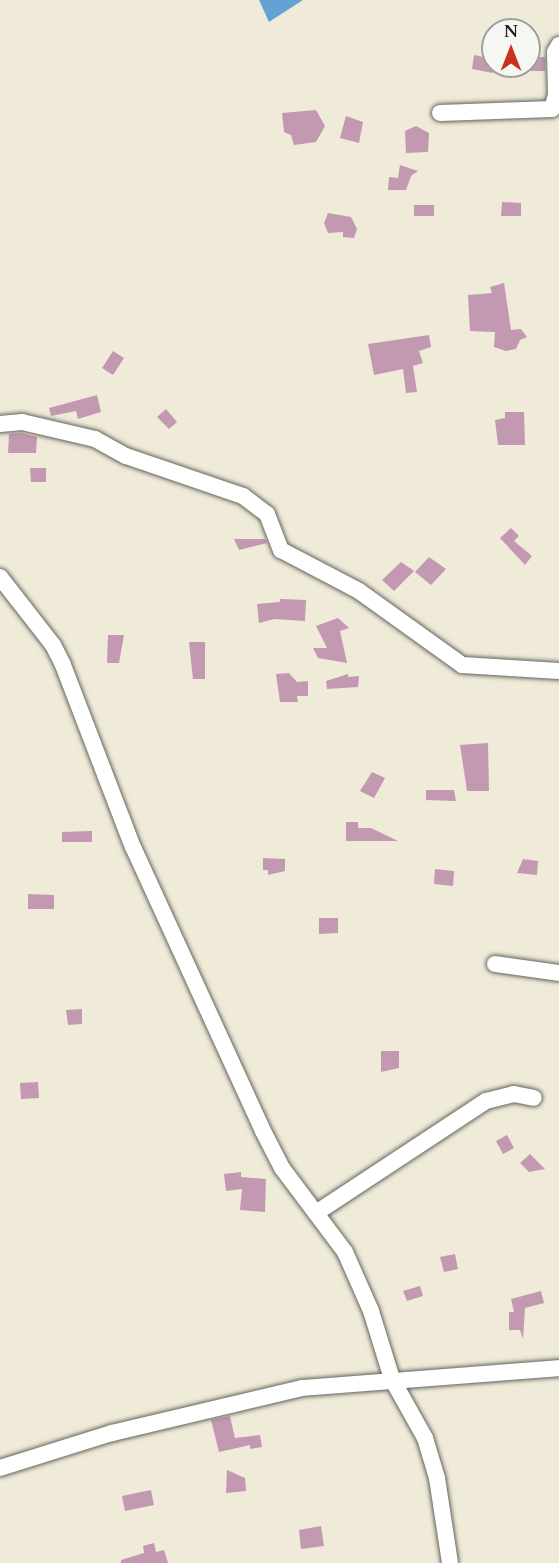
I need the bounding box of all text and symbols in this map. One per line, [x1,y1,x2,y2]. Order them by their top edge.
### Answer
north arrow [481,18,541,78]
text: N [504,21,518,43]

